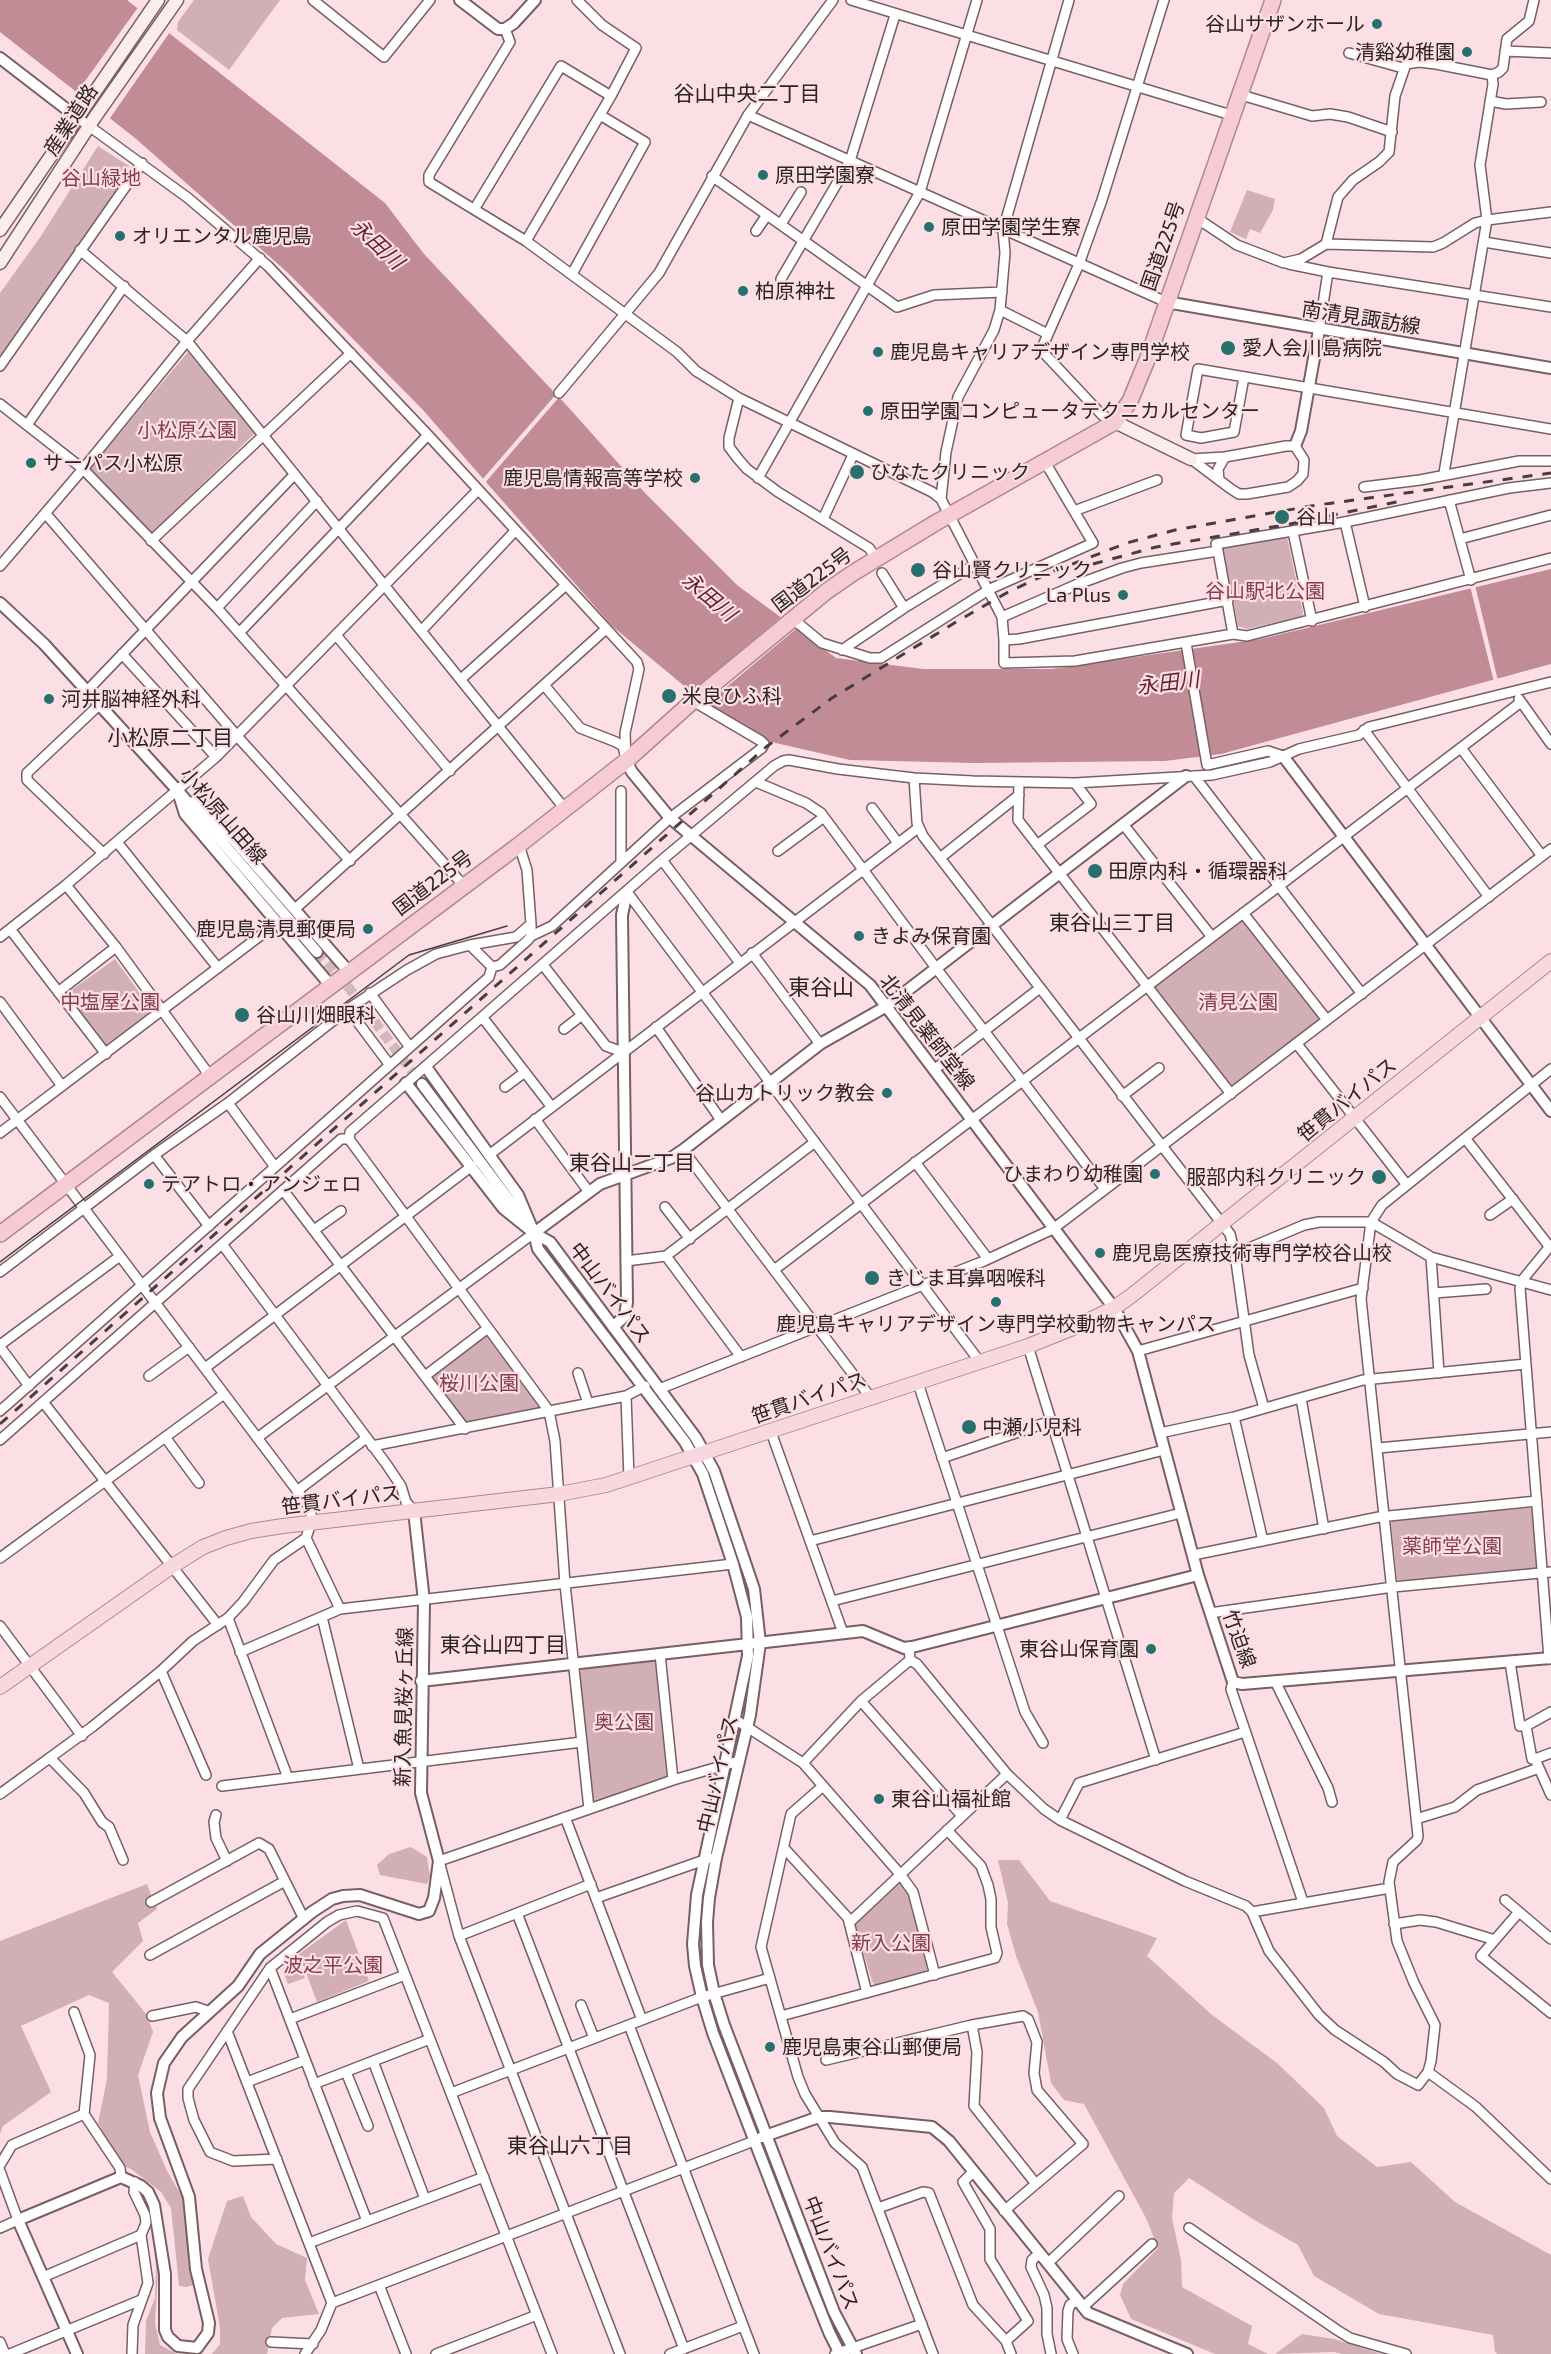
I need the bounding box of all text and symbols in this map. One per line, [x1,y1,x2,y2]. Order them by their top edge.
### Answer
place label: 谷山サザンホール [1205,12,1365,36]
marker: 谷山サザンホール [1370,17,1384,31]
place label: 清谿幼稚園 [1355,40,1455,64]
marker: 清谿幼稚園 [1460,45,1474,59]
street label: 産業道路 [39,80,103,160]
district label: 谷山中央二丁目 [674,81,820,107]
place label: 原田学園寮 [775,163,875,187]
park label: 谷山緑地 [61,166,141,190]
marker: 原田学園寮 [756,168,770,182]
street label: 国道225号 [1136,198,1190,294]
water label: 永田川 [345,213,409,275]
place label: 原田学園学生寮 [941,215,1081,239]
marker: 原田学園学生寮 [922,220,936,234]
place label: オリエンタル鹿児島 [132,224,312,248]
marker: オリエンタル鹿児島 [113,229,127,243]
place label: 柏原神社 [755,279,835,303]
marker: 柏原神社 [736,284,750,298]
street label: 南清見諏訪線 [1300,297,1422,339]
place label: 愛人会川島病院 [1242,336,1382,360]
marker: 愛人会川島病院 [1219,339,1237,357]
place label: 鹿児島キャリアデザイン専門学校 [890,340,1190,364]
marker: 鹿児島キャリアデザイン専門学校 [871,345,885,359]
place label: 原田学園コンピュータテクニカルセンター [880,399,1260,423]
marker: 原田学園コンピュータテクニカルセンター [861,404,875,418]
park label: 小松原公園 [137,418,237,442]
place label: サーパス小松原 [43,451,183,475]
marker: サーパス小松原 [24,456,38,470]
place label: ひなたクリニック [870,460,1030,484]
marker: ひなたクリニック [848,463,866,481]
place label: 鹿児島情報高等学校 [503,466,683,490]
marker: 鹿児島情報高等学校 [688,471,702,485]
place label: 谷山 [1296,505,1336,529]
marker: 谷山 [1273,508,1291,526]
street label: 国道225号 [768,542,856,618]
place label: 谷山賢クリニック [932,558,1092,582]
marker: 谷山賢クリニック [909,561,927,579]
water label: 永田川 [677,567,741,627]
park label: 谷山駅北公園 [1205,579,1325,603]
place label: La Plus [1046,583,1111,607]
marker: La Plus [1116,588,1130,602]
water label: 永田川 [1135,667,1201,699]
place label: 米良ひふ科 [682,684,782,708]
place label: 河井脳神経外科 [61,687,201,711]
marker: 米良ひふ科 [660,687,678,705]
marker: 河井脳神経外科 [42,692,56,706]
district label: 小松原二丁目 [107,725,233,751]
street label: 小松原山田線 [175,763,271,869]
street label: 国道225号 [389,845,477,921]
place label: 田原内科・循環器科 [1108,859,1288,883]
marker: 田原内科・循環器科 [1086,862,1104,880]
district label: 東谷山三丁目 [1049,910,1175,936]
place label: 鹿児島清見郵便局 [196,917,356,941]
marker: 鹿児島清見郵便局 [361,922,375,936]
place label: きよみ保育園 [871,924,991,948]
marker: きよみ保育園 [852,929,866,943]
street label: 北清見薬師堂線 [874,969,980,1095]
district label: 東谷山 [788,975,854,1001]
park label: 中塩屋公園 [60,990,160,1014]
park label: 清見公園 [1198,990,1278,1014]
place label: 谷山川畑眼科 [256,1003,376,1027]
marker: 谷山川畑眼科 [233,1006,251,1024]
street label: 笹貫バイパス [1293,1053,1401,1147]
place label: 谷山カトリック教会 [695,1081,875,1105]
marker: 谷山カトリック教会 [880,1086,894,1100]
district label: 東谷山二丁目 [569,1150,695,1176]
place label: ひまわり幼稚園 [1003,1162,1143,1186]
place label: 服部内科クリニック [1186,1165,1366,1189]
marker: ひまわり幼稚園 [1148,1167,1162,1181]
marker: 服部内科クリニック [1370,1168,1388,1186]
place label: テアトロ・アンジェロ [161,1172,361,1196]
marker: テアトロ・アンジェロ [142,1177,156,1191]
street label: 中山バイパス [564,1238,656,1348]
place label: 鹿児島医療技術専門学校谷山校 [1112,1241,1392,1265]
marker: 鹿児島医療技術専門学校谷山校 [1093,1246,1107,1260]
place label: きじま耳鼻咽喉科 [886,1266,1046,1290]
marker: きじま耳鼻咽喉科 [863,1269,881,1287]
marker: 鹿児島キャリアデザイン専門学校動物キャンパス [989,1295,1003,1309]
place label: 鹿児島キャリアデザイン専門学校動物キャンパス [776,1312,1216,1336]
street label: 笹貫バイパス [748,1367,870,1429]
park label: 桜川公園 [439,1371,519,1395]
place label: 中瀬小児科 [982,1415,1082,1439]
marker: 中瀬小児科 [960,1418,978,1436]
street label: 笹貫バイパス [280,1481,402,1519]
park label: 薬師堂公園 [1402,1534,1502,1558]
street label: 竹迫線 [1217,1607,1261,1671]
street label: 新入魚見桜ヶ丘線 [391,1627,417,1787]
district label: 東谷山四丁目 [440,1632,566,1658]
place label: 東谷山保育園 [1019,1637,1139,1661]
marker: 東谷山保育園 [1144,1642,1158,1656]
park label: 奥公園 [594,1710,654,1734]
street label: 中山バイパス [693,1713,743,1835]
place label: 東谷山福祉館 [891,1787,1011,1811]
marker: 東谷山福祉館 [872,1792,886,1806]
park label: 新入公園 [851,1931,931,1955]
park label: 波之平公園 [283,1953,383,1977]
place label: 鹿児島東谷山郵便局 [782,2035,962,2059]
marker: 鹿児島東谷山郵便局 [763,2040,777,2054]
district label: 東谷山六丁目 [507,2133,633,2159]
street label: 中山バイパス [798,2193,864,2313]

